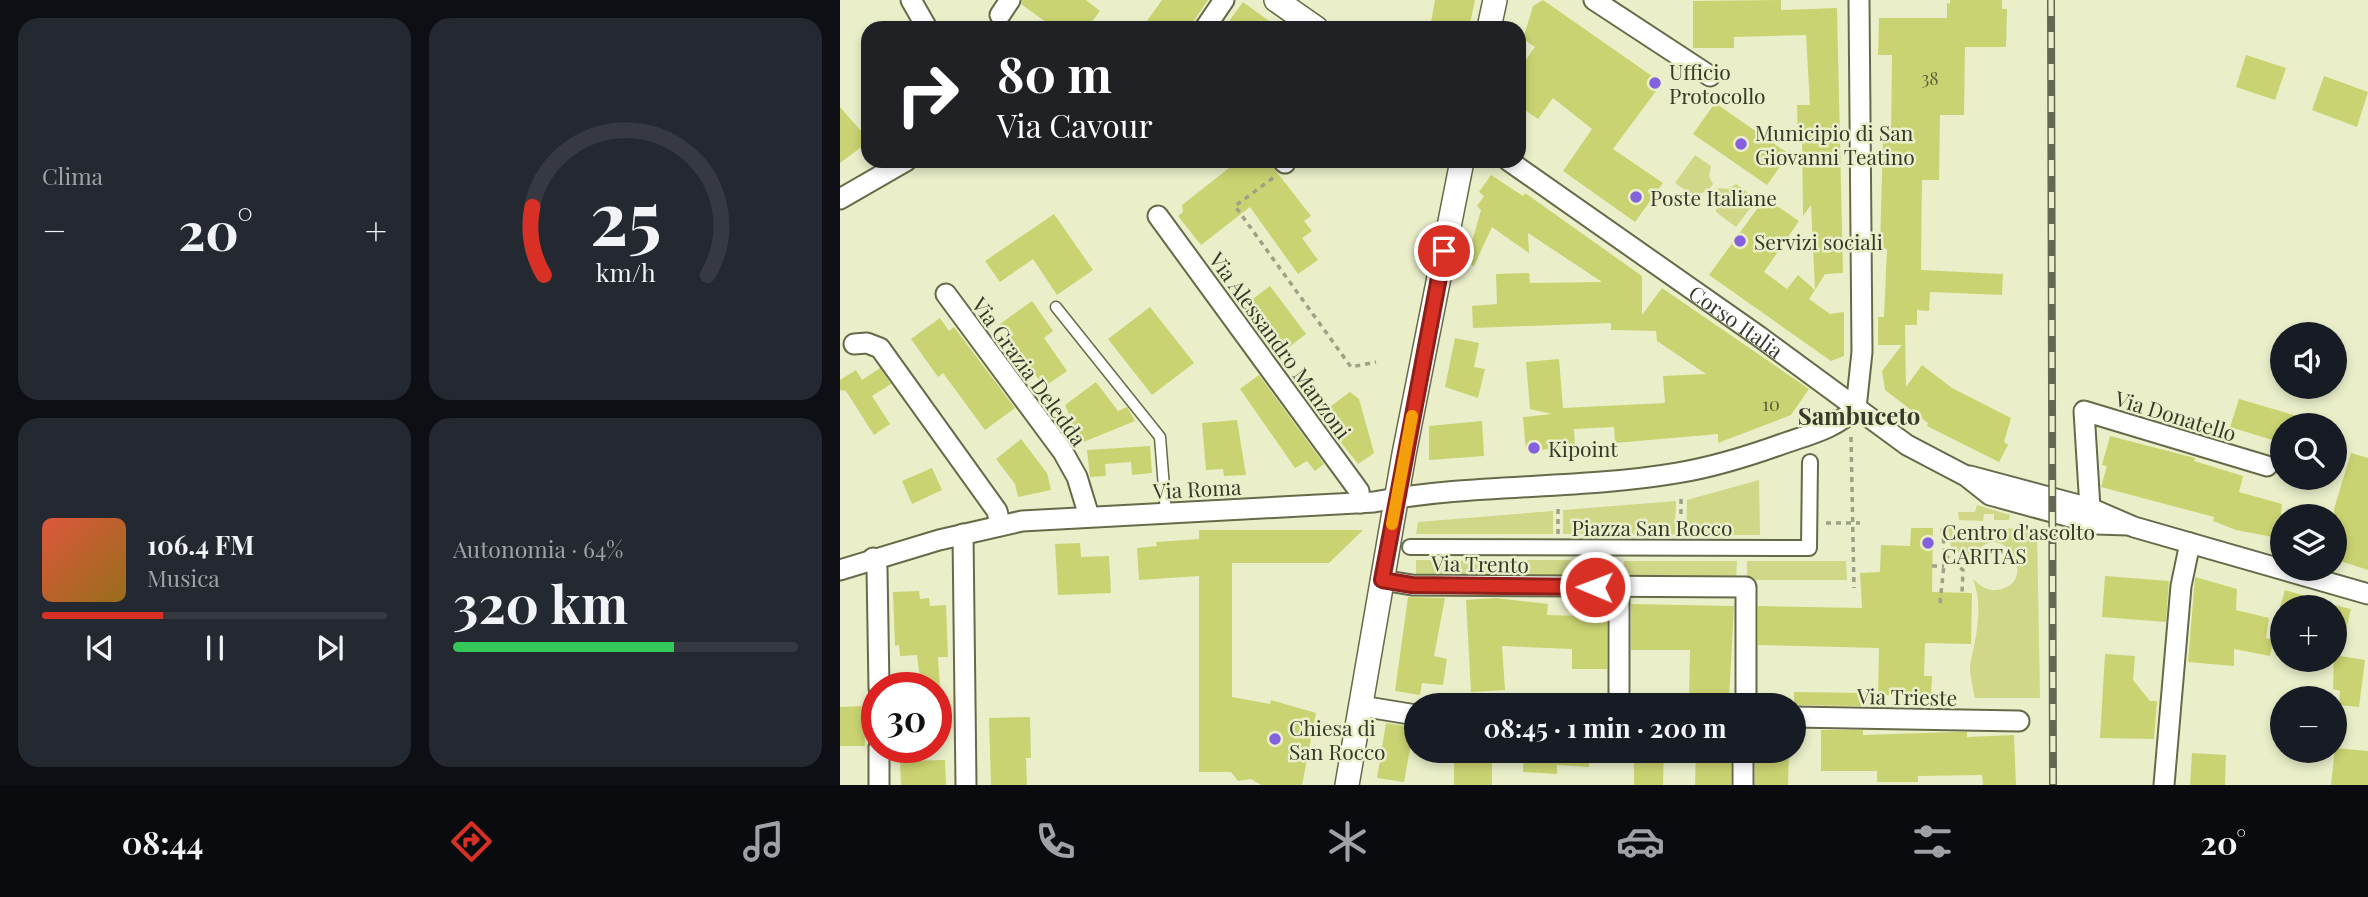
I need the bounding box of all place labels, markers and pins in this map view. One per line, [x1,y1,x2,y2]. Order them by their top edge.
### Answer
place label: Ufficio Protocollo [1669,57,1765,109]
marker: Ufficio Protocollo [1647,75,1663,91]
place label: Municipio di San Giovanni Teatino [1755,118,1915,170]
marker: Municipio di San Giovanni Teatino [1733,136,1749,152]
place label: Poste Italiane [1650,183,1777,211]
marker: Poste Italiane [1628,189,1644,205]
pin [1414,221,1474,281]
place label: Servizi sociali [1754,227,1883,255]
marker: Servizi sociali [1732,233,1748,249]
place label: Kipoint [1548,434,1618,462]
marker: Kipoint [1526,440,1542,456]
place label: Centro d'ascolto CARITAS [1942,517,2095,569]
marker: Centro d'ascolto CARITAS [1920,535,1936,551]
place label: Chiesa di San Rocco [1289,713,1386,765]
marker: Chiesa di San Rocco [1267,731,1283,747]

